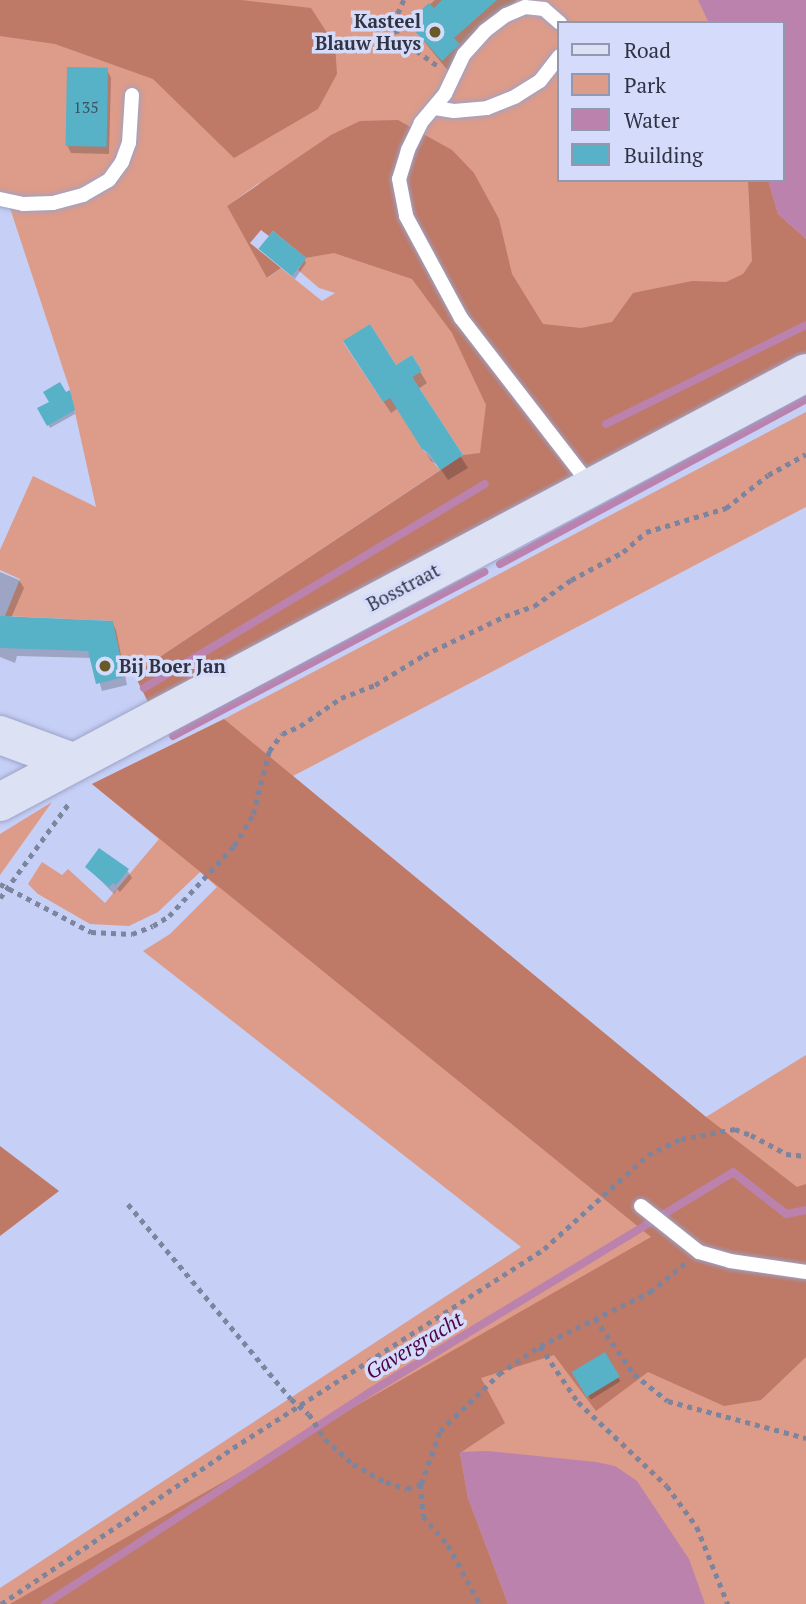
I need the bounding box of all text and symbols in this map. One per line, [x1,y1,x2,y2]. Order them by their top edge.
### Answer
place label: Kasteel Blauw Huys [315,10,421,54]
legend [558,21,785,182]
marker: Kasteel Blauw Huys [427,24,443,40]
text: Road [624,36,671,64]
text: Park [624,71,666,99]
house number: 135 [73,97,99,117]
text: Water [624,106,679,134]
text: Building [624,141,703,169]
street label: Bosstraat [363,558,443,616]
place label: Bij Boer Jan [119,655,226,677]
marker: Bij Boer Jan [97,658,113,674]
water label: Gavergracht [361,1306,467,1384]

